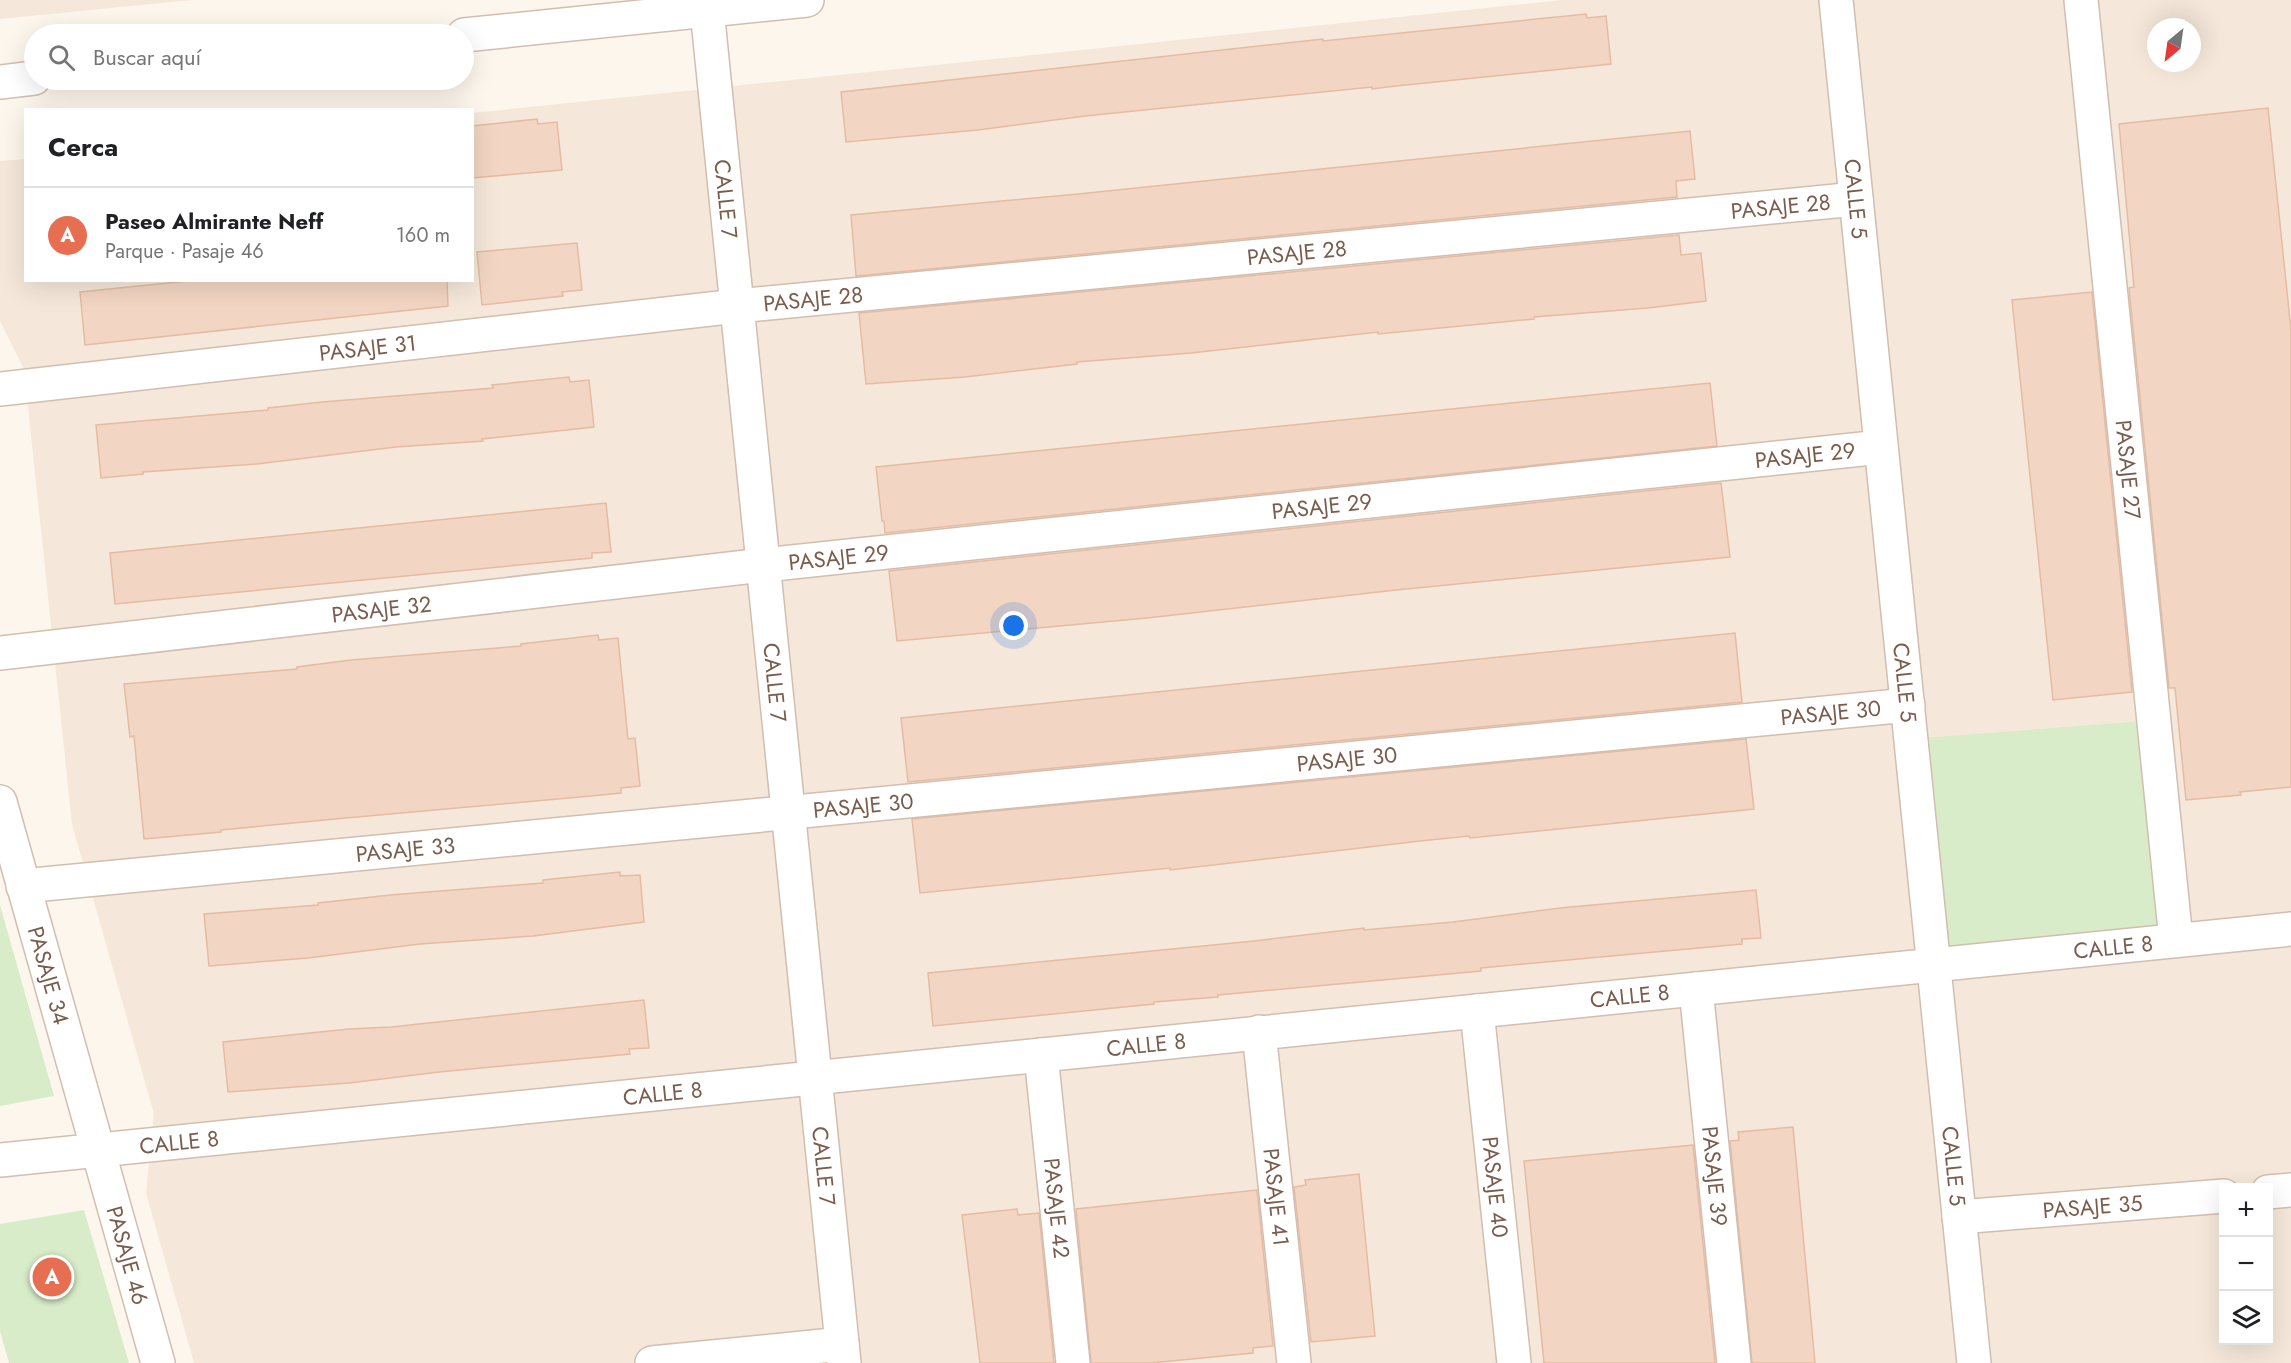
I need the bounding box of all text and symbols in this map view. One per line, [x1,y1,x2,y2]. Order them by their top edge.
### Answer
north arrow [2147,18,2201,72]
search box [24,24,474,90]
icon: search [45,41,78,74]
text: Buscar aquí [93,41,201,73]
text: Cerca [48,128,118,166]
street label: CALLE 5 [1836,157,1876,241]
street label: CALLE 7 [706,158,746,241]
street label: PASAJE 28 [1729,186,1832,227]
text: Paseo Almirante Neff [105,205,323,237]
text: A [60,221,75,250]
text: 160 m [396,221,450,250]
street label: PASAJE 28 [1245,232,1348,273]
text: Parque · Pasaje 46 [105,237,264,266]
street label: PASAJE 28 [762,278,864,319]
street label: PASAJE 31 [317,326,418,369]
street label: PASAJE 27 [2108,418,2149,521]
street label: PASAJE 29 [1753,434,1857,476]
street label: PASAJE 29 [1270,485,1374,527]
street label: PASAJE 29 [787,536,890,578]
street label: PASAJE 32 [330,587,433,631]
your location [999,611,1028,640]
street label: CALLE 7 [755,641,795,724]
street label: CALLE 5 [1885,641,1925,724]
street label: PASAJE 30 [1779,692,1882,733]
street label: PASAJE 30 [1295,738,1399,780]
street label: PASAJE 30 [811,785,915,826]
street label: PASAJE 33 [354,829,456,870]
street label: PASAJE 34 [20,923,78,1028]
street label: CALLE 8 [2072,927,2155,967]
street label: CALLE 8 [1588,976,1671,1016]
street label: CALLE 8 [1105,1025,1188,1064]
street label: CALLE 8 [621,1073,704,1113]
street label: CALLE 8 [138,1122,220,1162]
street label: PASAJE 39 [1694,1124,1736,1228]
street label: CALLE 7 [804,1125,844,1208]
street label: CALLE 5 [1934,1125,1974,1208]
street label: PASAJE 40 [1474,1135,1517,1239]
street label: PASAJE 41 [1255,1146,1298,1248]
street label: PASAJE 42 [1036,1156,1078,1260]
map controls [2219,1183,2273,1345]
button: + [2219,1183,2273,1237]
street label: PASAJE 35 [2041,1187,2144,1226]
street label: PASAJE 46 [99,1202,157,1308]
button: − [2219,1237,2273,1291]
pin: A [32,1254,72,1300]
button: layers [2219,1291,2273,1345]

